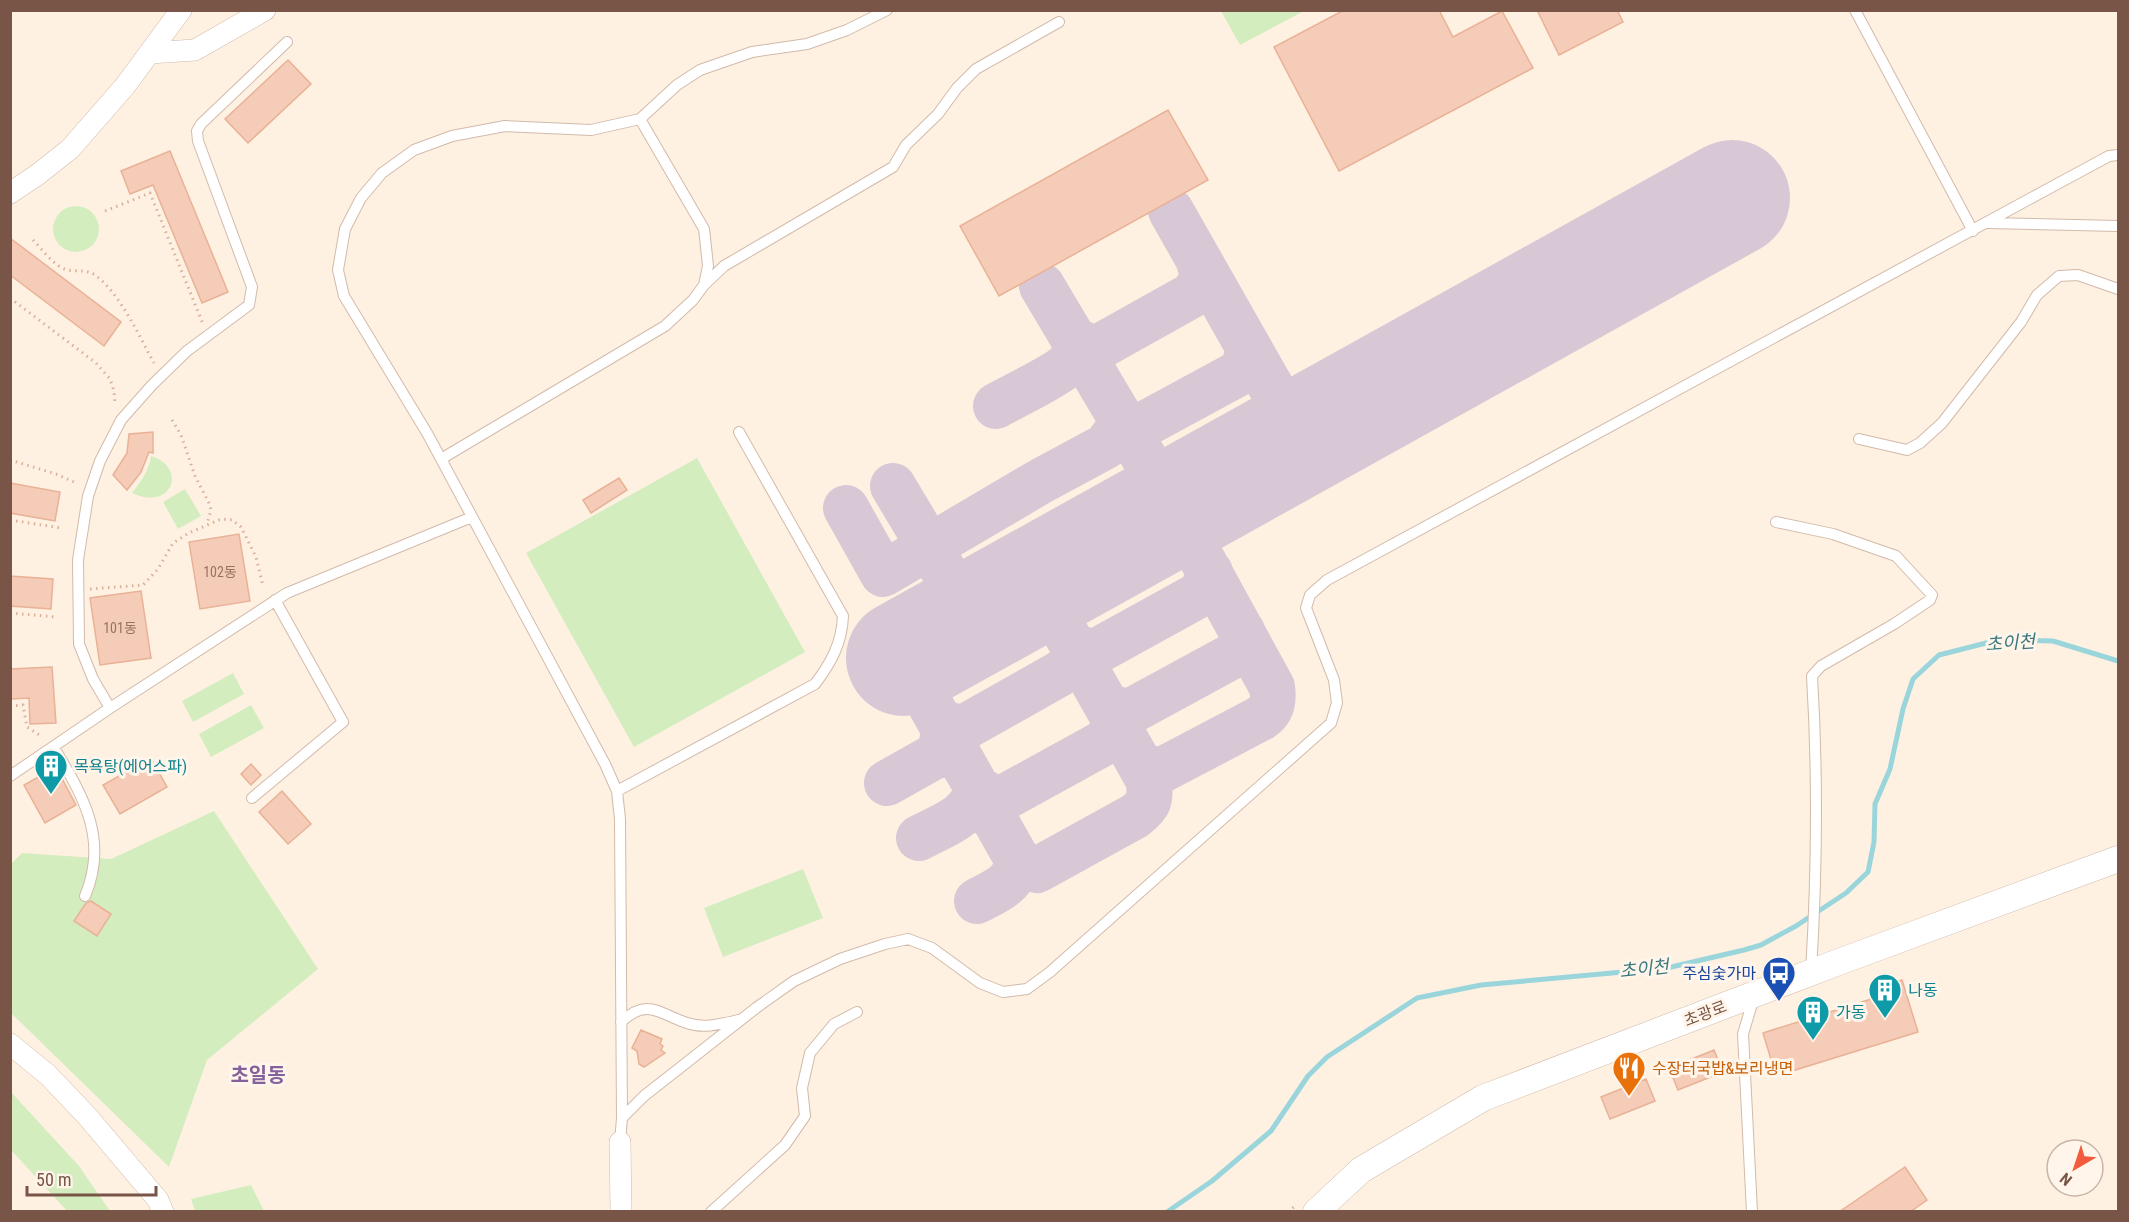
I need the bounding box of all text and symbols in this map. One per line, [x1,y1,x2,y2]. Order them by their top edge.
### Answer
house number: 102동 [203,564,237,580]
house number: 101동 [103,620,137,636]
water label: 초이천 [1984,630,2038,655]
building icon: 목욕탕(에어스파) [33,748,69,795]
place label: 목욕탕(에어스파) [74,757,187,776]
water label: 초이천 [1618,955,1672,982]
bus stop icon: 주심숯가마 [1761,955,1797,1002]
place label: 주심숯가마 [1682,964,1756,983]
building icon: 나동 [1867,972,1903,1019]
place label: 나동 [1908,981,1938,1000]
building icon: 가동 [1795,994,1831,1041]
street label: 초광로 [1681,997,1729,1030]
place label: 가동 [1836,1003,1866,1022]
restaurant icon: 수장터국밥&보리냉면 [1611,1050,1647,1097]
place label: 수장터국밥&보리냉면 [1652,1059,1793,1078]
district label: 초일동 [230,1063,286,1087]
north arrow [2045,1138,2105,1198]
scale bar [27,1159,156,1197]
text: 50 m [36,1169,71,1190]
text: N [2056,1169,2076,1190]

